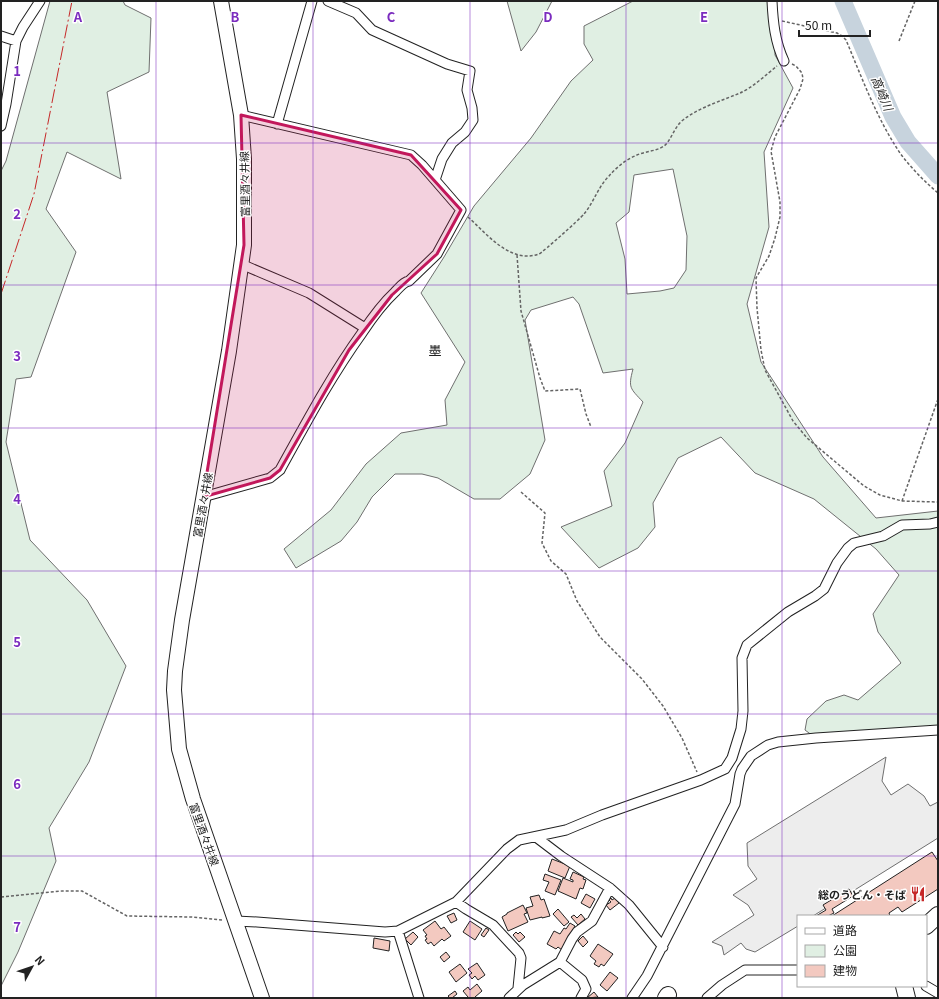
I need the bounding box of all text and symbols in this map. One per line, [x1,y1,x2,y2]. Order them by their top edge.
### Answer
text: A [73,7,83,26]
text: B [231,7,240,26]
text: C [387,7,396,26]
text: D [543,7,553,26]
text: E [700,7,708,26]
scale bar [799,12,870,38]
text: 50 m [805,16,832,33]
text: 1 [13,61,21,80]
water label: 高崎川 [868,73,899,115]
street label: 富里酒々井線 [235,151,253,217]
text: 2 [13,204,21,223]
district label: 墨 [428,340,442,359]
text: 3 [13,346,21,365]
street label: 富里酒々井線 [188,471,216,539]
text: 4 [13,489,21,508]
text: 5 [13,632,21,651]
text: 6 [13,774,21,793]
street label: 富里酒々井線 [186,800,224,868]
restaurant icon: 総のうどん・そば [909,885,927,903]
place label: 総のうどん・そば [818,886,906,902]
legend [797,915,927,987]
text: 7 [13,917,21,936]
text: 道路 [833,921,857,938]
text: 公園 [833,941,857,958]
north arrow [12,947,52,987]
text: N [32,952,49,968]
text: 建物 [833,961,857,978]

